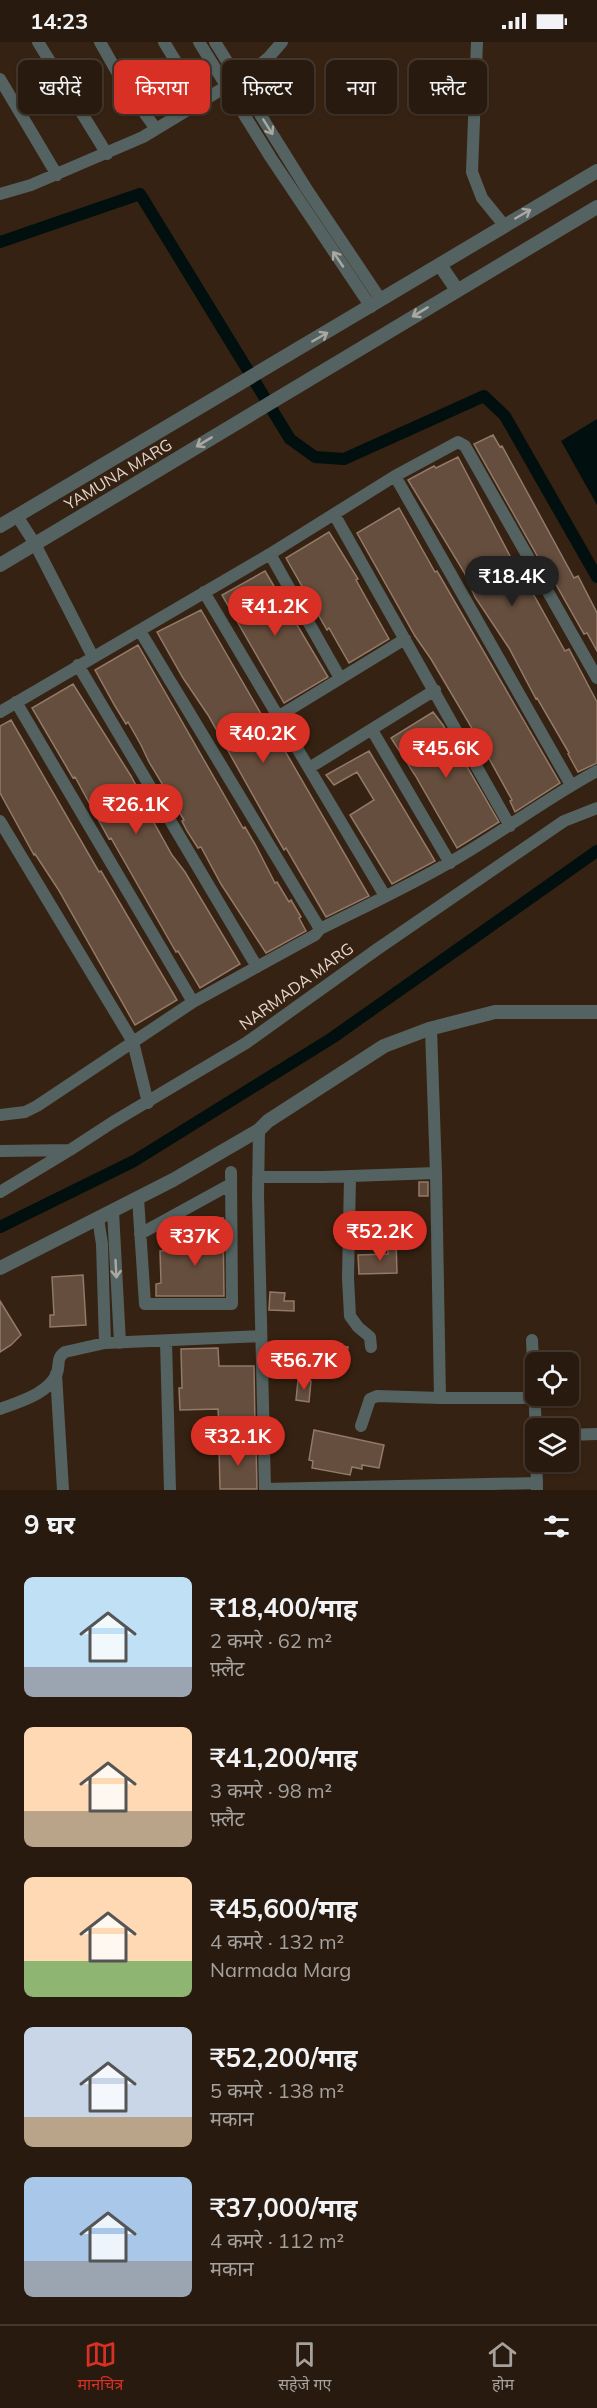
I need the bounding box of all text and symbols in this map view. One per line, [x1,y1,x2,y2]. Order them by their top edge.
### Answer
text: 14:23 [30,7,88,35]
chip: खरीदें [18,60,102,114]
chip: किराया [114,60,210,114]
chip: फ़िल्टर [222,60,314,114]
chip: नया [326,60,397,114]
chip: फ़्लैट [409,60,487,114]
one-way arrow [262,118,274,135]
one-way arrow [514,207,531,219]
one-way arrow [332,251,344,267]
one-way arrow [412,306,429,318]
one-way arrow [311,331,329,342]
street label: YAMUNA MARG [60,434,175,514]
one-way arrow [196,436,213,448]
pin: ₹18.4K [463,556,561,607]
text: ₹18.4K [479,563,545,588]
pin: ₹41.2K [226,586,324,637]
text: ₹41.2K [242,593,308,618]
pin: ₹40.2K [214,713,312,764]
text: ₹40.2K [230,720,296,745]
pin: ₹45.6K [397,728,495,779]
text: ₹45.6K [413,735,479,760]
pin: ₹26.1K [87,784,185,835]
text: ₹26.1K [103,791,169,816]
street label: NARMADA MARG [235,938,357,1034]
pin: ₹52.2K [331,1211,429,1262]
pin: ₹37K [159,1216,231,1267]
text: ₹52.2K [347,1218,413,1243]
text: ₹37K [170,1223,220,1248]
one-way arrow [111,1259,122,1279]
pin: ₹56.7K [255,1340,353,1391]
text: ₹56.7K [271,1347,337,1372]
map controls [525,1352,579,1472]
button: locate [525,1352,579,1406]
pin: ₹32.1K [189,1416,287,1467]
button: layers [525,1418,579,1472]
text: ₹32.1K [205,1423,271,1448]
text: 9 घर [24,1508,75,1541]
icon: filters [540,1510,573,1543]
text: ₹18,400/माह [210,1591,358,1624]
icon: home [72,1601,144,1673]
text: 2 कमरे · 62 m² [210,1628,332,1653]
text: फ़्लैट [210,1656,245,1681]
text: ₹41,200/माह [210,1741,358,1774]
icon: home [72,1751,144,1823]
text: 3 कमरे · 98 m² [210,1778,332,1803]
text: फ़्लैट [210,1806,245,1831]
text: ₹45,600/माह [210,1892,358,1925]
icon: home [72,1901,144,1973]
text: 4 कमरे · 132 m² [210,1929,344,1954]
text: Narmada Marg [210,1957,351,1982]
text: ₹52,200/माह [210,2041,358,2074]
icon: home [72,2051,144,2123]
text: 5 कमरे · 138 m² [210,2078,344,2103]
text: मकान [210,2106,254,2131]
text: ₹37,000/माह [210,2191,358,2224]
icon: home [72,2201,144,2273]
text: 4 कमरे · 112 m² [210,2228,344,2253]
text: मकान [210,2256,254,2281]
tab: मानचित्र [78,2338,123,2397]
tab: सहेजे गए [278,2338,331,2397]
tab: होम [486,2338,519,2397]

